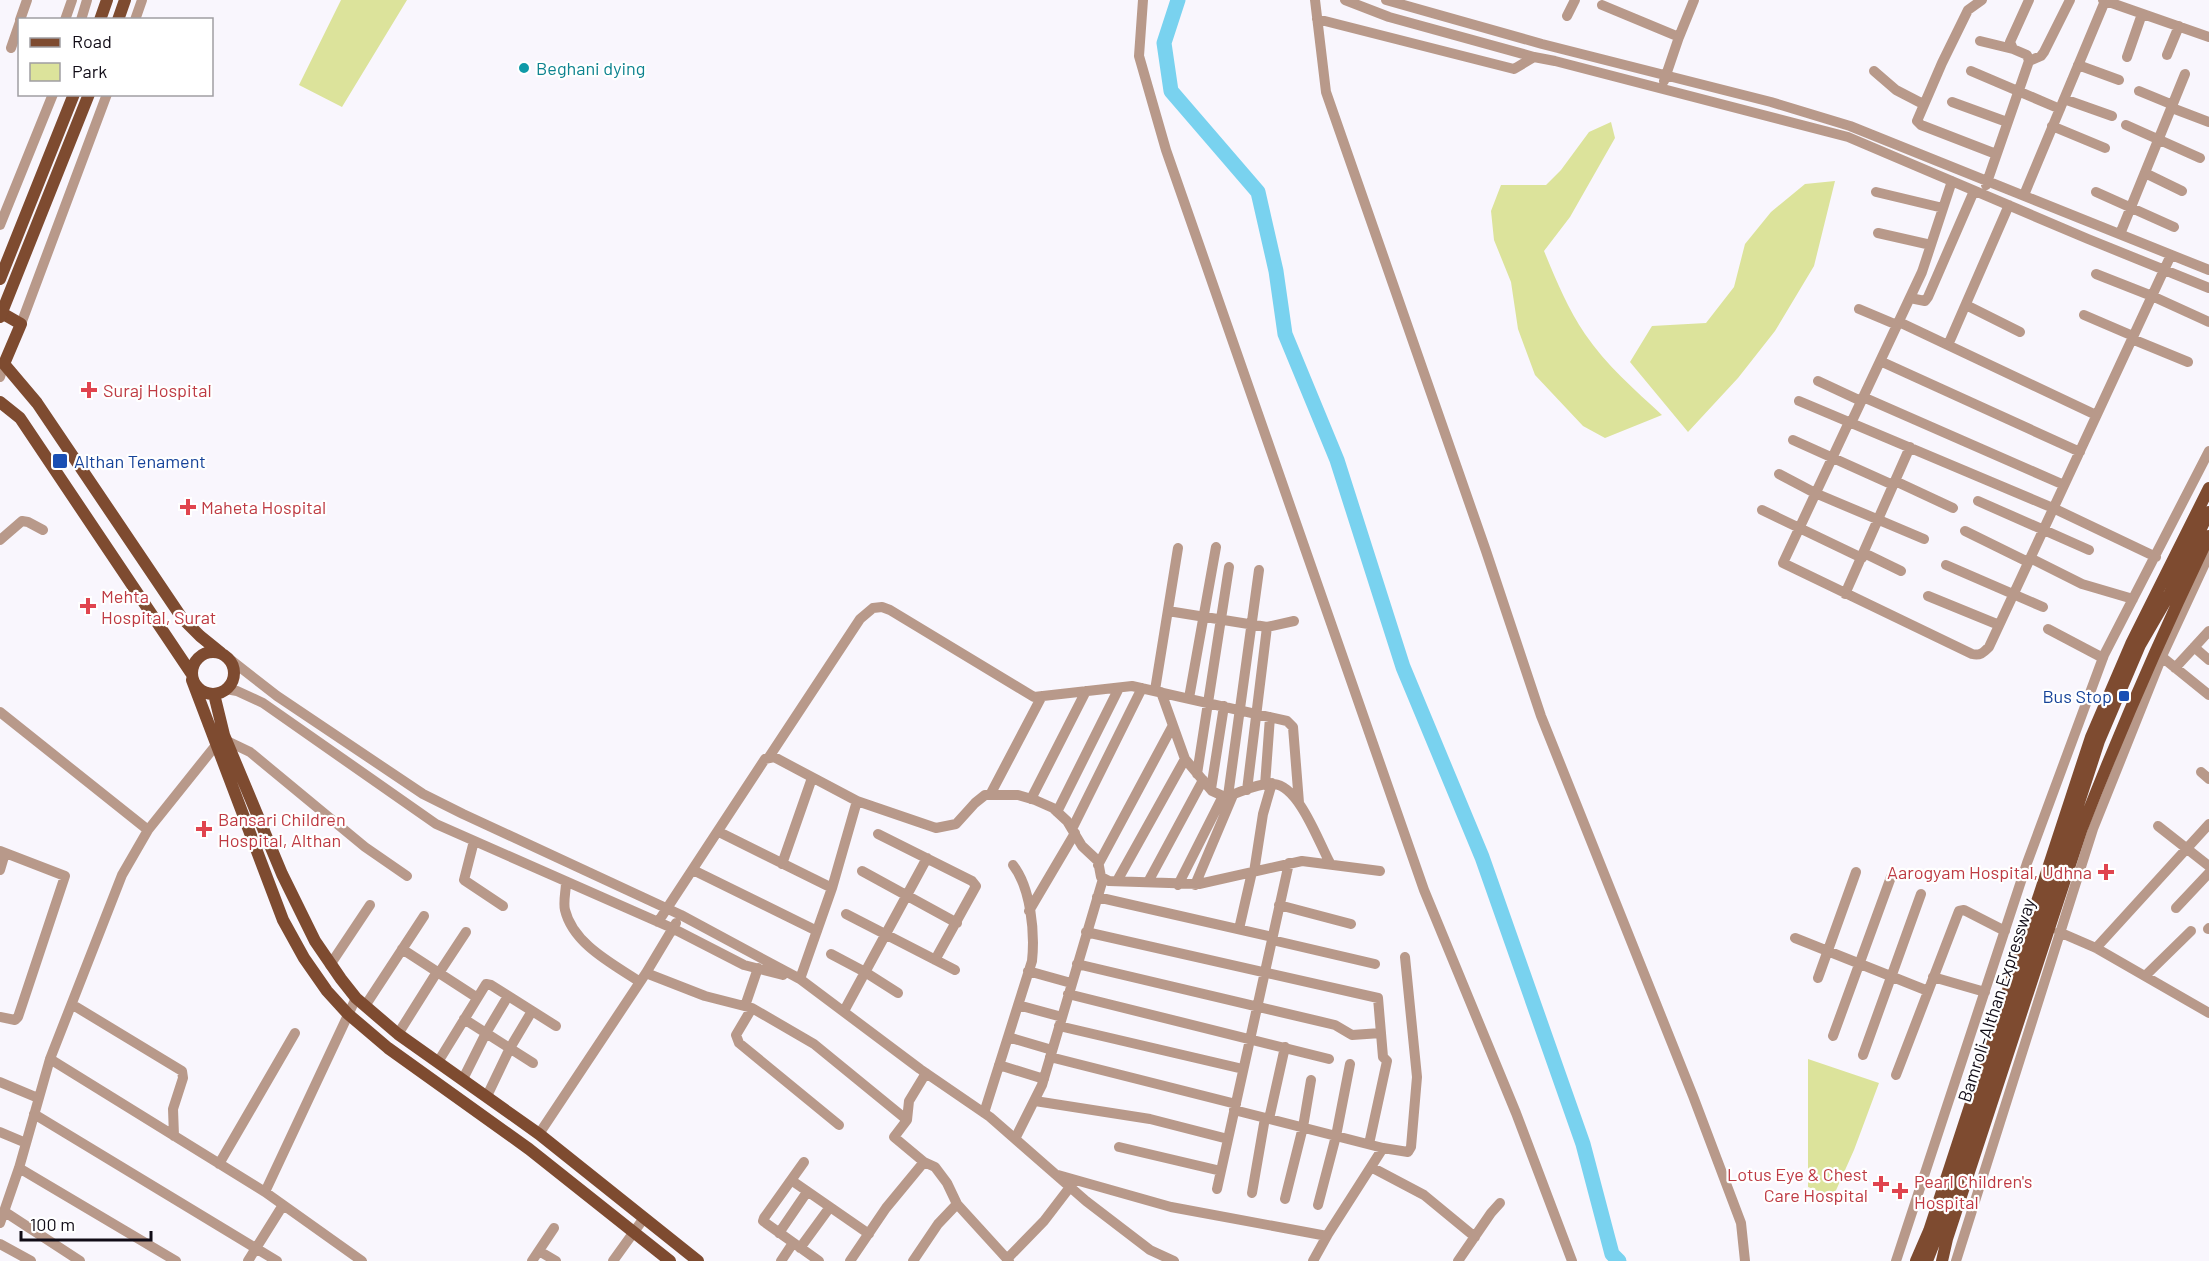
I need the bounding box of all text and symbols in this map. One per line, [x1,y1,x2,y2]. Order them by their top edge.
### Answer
legend [18,18,213,96]
text: Road [72,30,112,52]
place label: Beghani dying [536,57,645,79]
text: Park [72,60,107,82]
marker: Beghani dying [517,61,531,75]
place label: Suraj Hospital [103,379,212,401]
marker: Suraj Hospital [80,381,98,399]
place label: Althan Tenament [74,450,206,472]
marker: Althan Tenament [51,452,69,470]
place label: Maheta Hospital [201,496,326,518]
marker: Maheta Hospital [179,498,197,516]
place label: Mehta Hospital, Surat [101,585,216,628]
marker: Mehta Hospital, Surat [79,597,97,615]
place label: Bus Stop [2043,685,2112,707]
marker: Bus Stop [2117,689,2131,703]
place label: Bansari Children Hospital, Althan [218,808,346,851]
marker: Bansari Children Hospital, Althan [195,820,213,838]
place label: Aarogyam Hospital, Udhna [1887,861,2092,883]
marker: Aarogyam Hospital, Udhna [2097,863,2115,881]
street label: Bamroli-Althan Expressway [1953,895,2039,1105]
place label: Lotus Eye & Chest Care Hospital [1727,1163,1868,1206]
place label: Pearl Children's Hospital [1914,1170,2032,1213]
marker: Lotus Eye & Chest Care Hospital [1872,1175,1890,1193]
marker: Pearl Children's Hospital [1891,1182,1909,1200]
scale bar [21,1204,152,1242]
text: 100 m [30,1213,75,1235]

